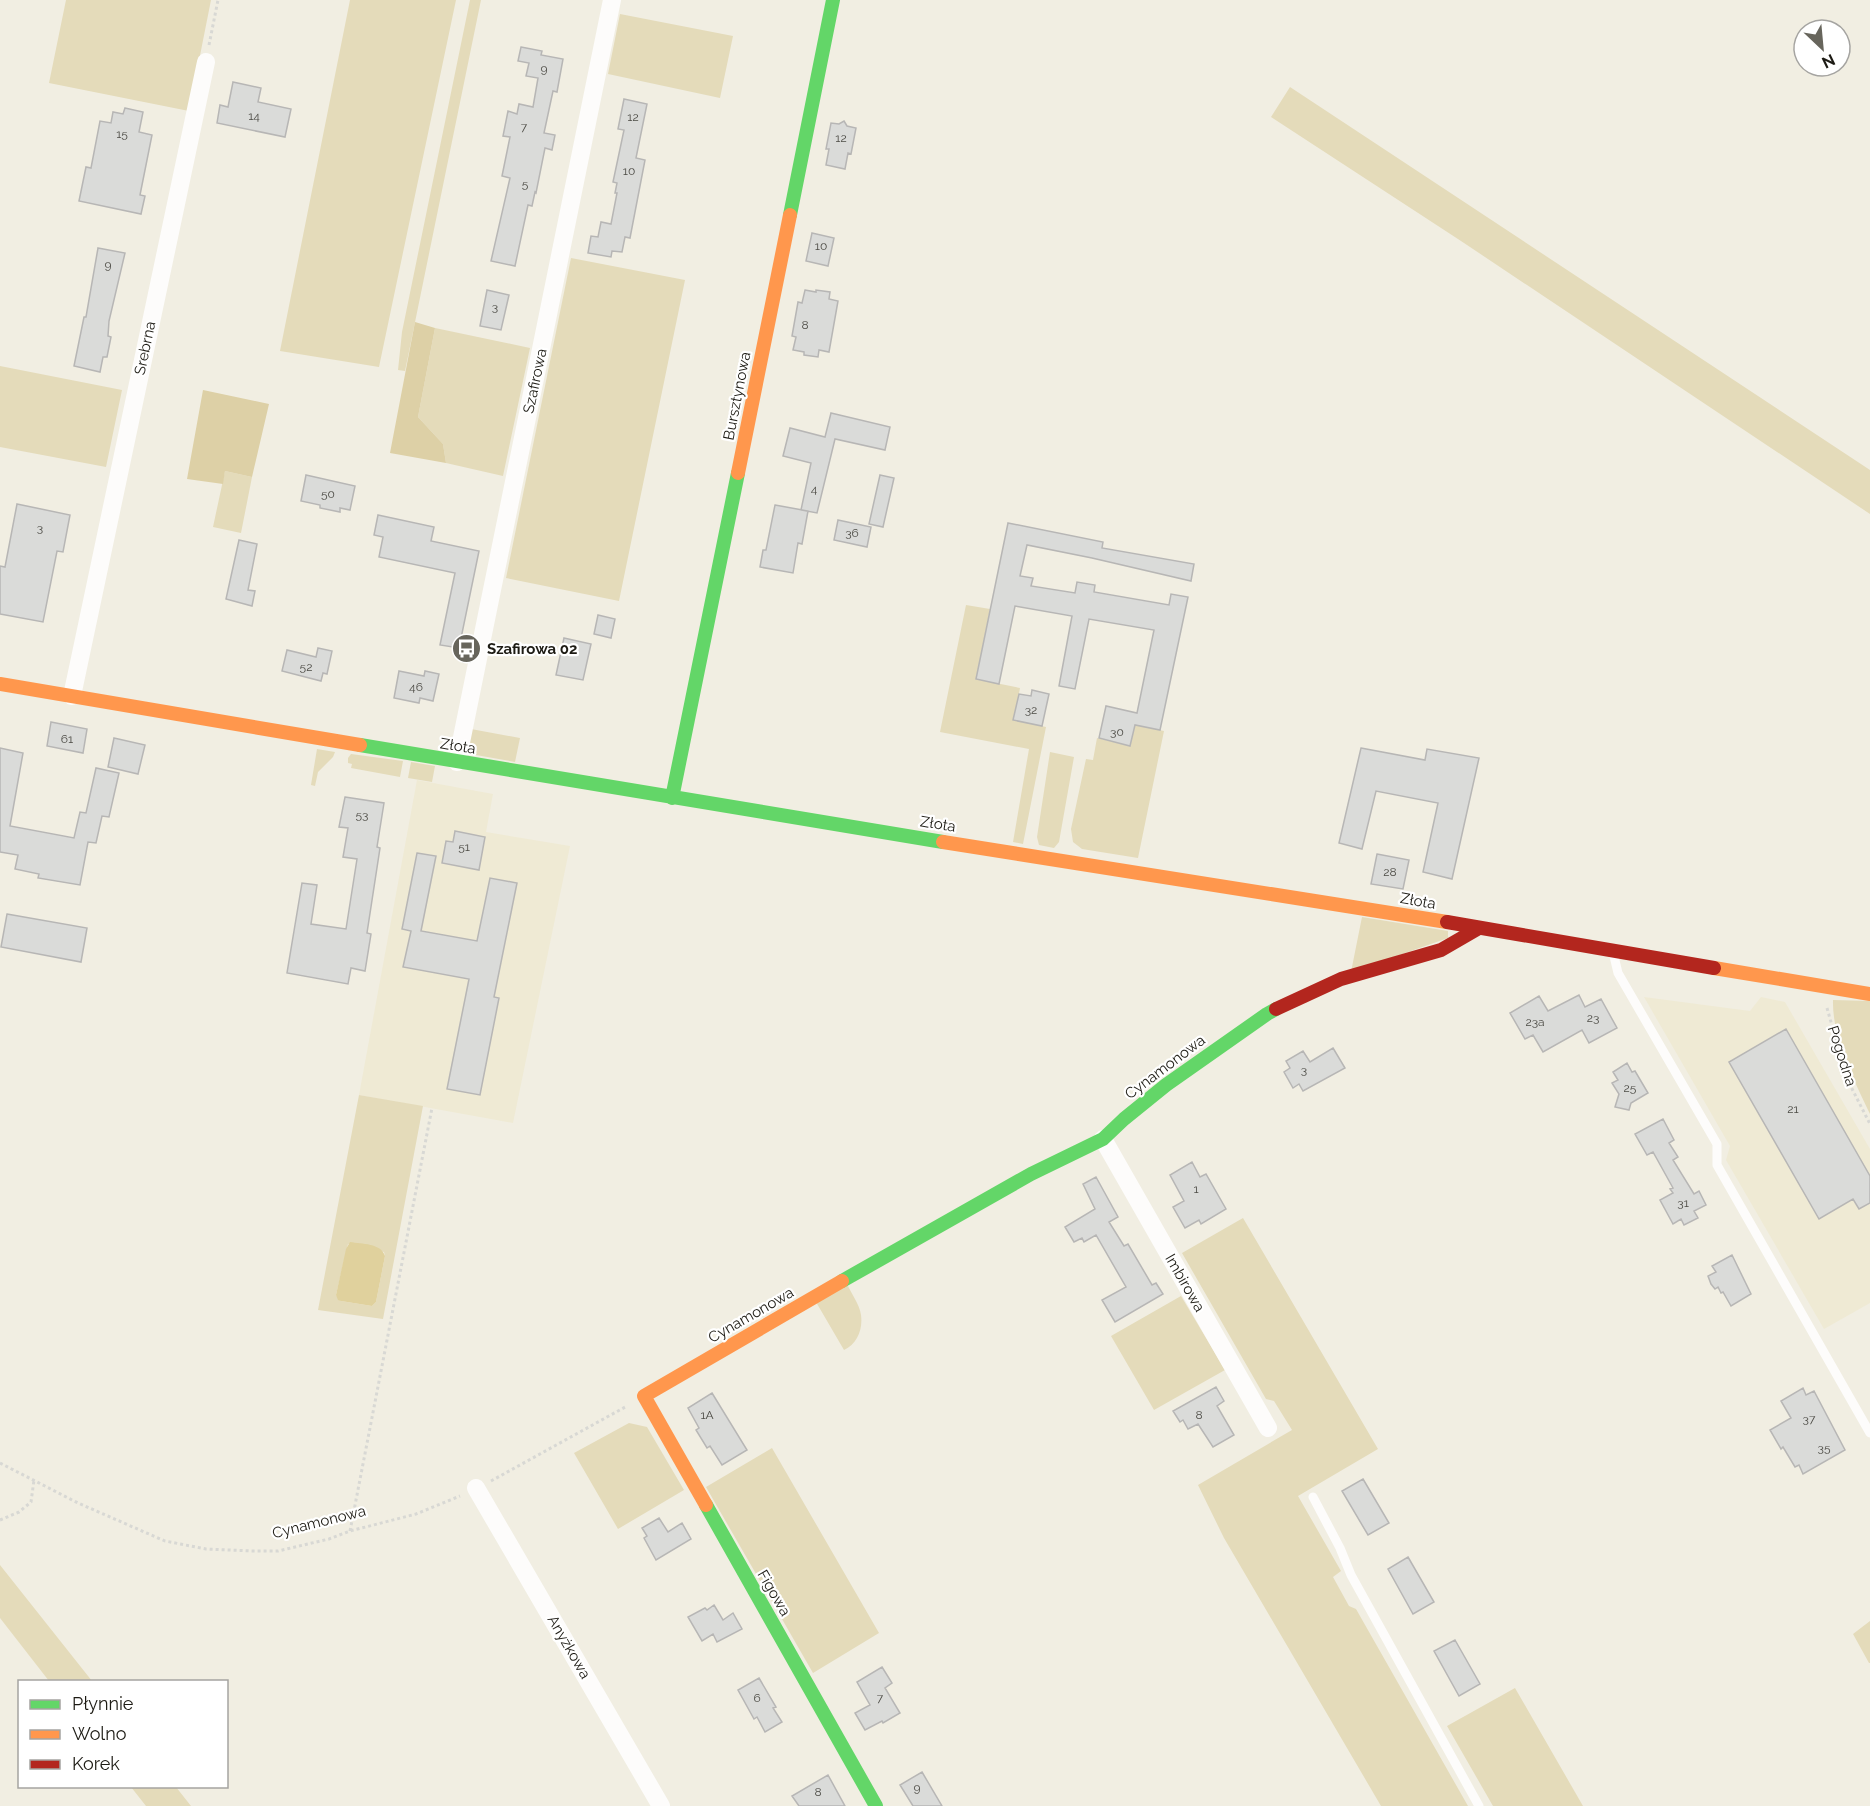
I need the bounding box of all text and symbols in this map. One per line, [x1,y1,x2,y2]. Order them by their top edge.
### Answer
north arrow [1792,18,1852,78]
text: N [1819,50,1838,72]
house number: 9 [540,62,548,76]
house number: 14 [248,109,260,123]
house number: 12 [627,110,639,124]
house number: 7 [521,120,528,134]
house number: 15 [116,127,128,141]
house number: 12 [835,131,847,145]
house number: 10 [623,164,635,178]
house number: 5 [522,177,529,191]
house number: 10 [815,239,827,253]
house number: 9 [104,258,112,272]
house number: 3 [492,300,498,314]
house number: 8 [801,318,809,332]
street label: Srebrna [131,320,159,376]
street label: Szafirowa [519,347,551,415]
street label: Bursztynowa [720,350,754,442]
house number: 4 [811,482,818,496]
house number: 50 [321,487,335,501]
house number: 3 [37,521,43,535]
house number: 36 [845,526,859,540]
bus stop icon: Szafirowa 02 [450,633,482,665]
place label: Szafirowa 02 [487,640,577,658]
house number: 52 [300,660,312,674]
house number: 46 [409,680,423,694]
house number: 32 [1025,703,1037,717]
house number: 30 [1110,725,1124,739]
house number: 61 [61,732,73,746]
street label: Złota [439,734,477,758]
house number: 53 [356,808,368,822]
street label: Złota [919,812,957,836]
house number: 51 [458,840,470,854]
house number: 28 [1383,865,1397,879]
street label: Złota [1399,889,1437,913]
house number: 23 [1587,1011,1599,1025]
house number: 23a [1525,1015,1545,1029]
street label: Pogodna [1824,1023,1860,1089]
street label: Cynamonowa [1121,1031,1209,1103]
house number: 3 [1301,1063,1307,1077]
house number: 25 [1624,1081,1637,1095]
house number: 21 [1787,1102,1799,1116]
house number: 1 [1193,1182,1199,1196]
house number: 31 [1677,1196,1689,1210]
street label: Imbirowa [1161,1251,1209,1315]
street label: Cynamonowa [705,1283,797,1347]
house number: 1A [700,1408,714,1422]
house number: 8 [1195,1408,1203,1422]
house number: 37 [1803,1412,1816,1426]
house number: 35 [1818,1441,1831,1455]
street label: Cynamonowa [270,1502,368,1542]
street label: Figowa [754,1567,794,1619]
street label: Anyżkowa [544,1612,594,1682]
legend [18,1680,228,1788]
house number: 6 [753,1691,761,1705]
house number: 7 [877,1691,884,1705]
text: Płynnie [72,1693,134,1714]
text: Wolno [72,1723,127,1744]
text: Korek [72,1753,120,1774]
house number: 9 [913,1781,921,1795]
house number: 8 [814,1785,822,1799]

